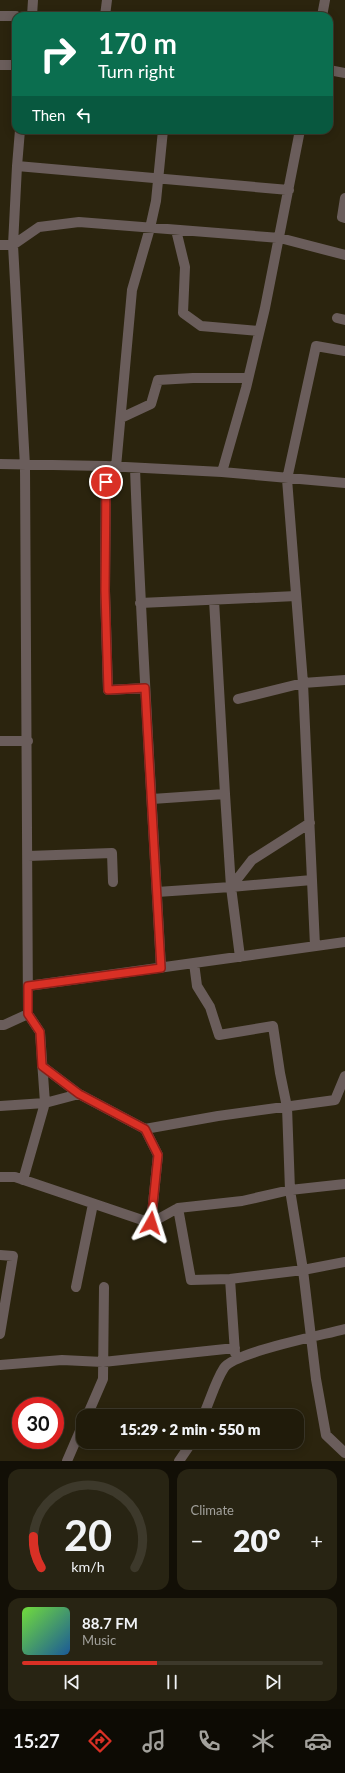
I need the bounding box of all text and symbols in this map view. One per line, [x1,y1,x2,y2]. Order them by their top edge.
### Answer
text: 170 m [98,26,177,60]
icon: right [32,28,84,80]
text: Turn right [98,60,175,82]
icon: left [73,104,95,126]
text: Then [32,106,65,124]
pin [89,465,123,499]
icon: arrive [95,471,117,493]
position arrow [130,1202,172,1244]
speed limit sign: 30 [12,1397,64,1449]
text: 15:29 · 2 min · 550 m [119,1420,261,1438]
text: Climate [191,1502,234,1518]
text: 20 [64,1509,112,1559]
text: 20° [233,1522,280,1558]
text: − [191,1527,203,1554]
text: + [310,1527,323,1554]
text: km/h [72,1557,105,1574]
text: 88.7 FM [82,1614,138,1632]
text: Music [82,1632,116,1648]
icon: previous [61,1671,83,1693]
icon: pause [161,1671,183,1693]
icon: next [262,1671,284,1693]
icon: directions [86,1727,114,1755]
icon: music [140,1727,168,1755]
icon: phone [195,1727,223,1755]
icon: climate [249,1727,277,1755]
icon: car [304,1727,332,1755]
text: 15:27 [13,1730,60,1752]

